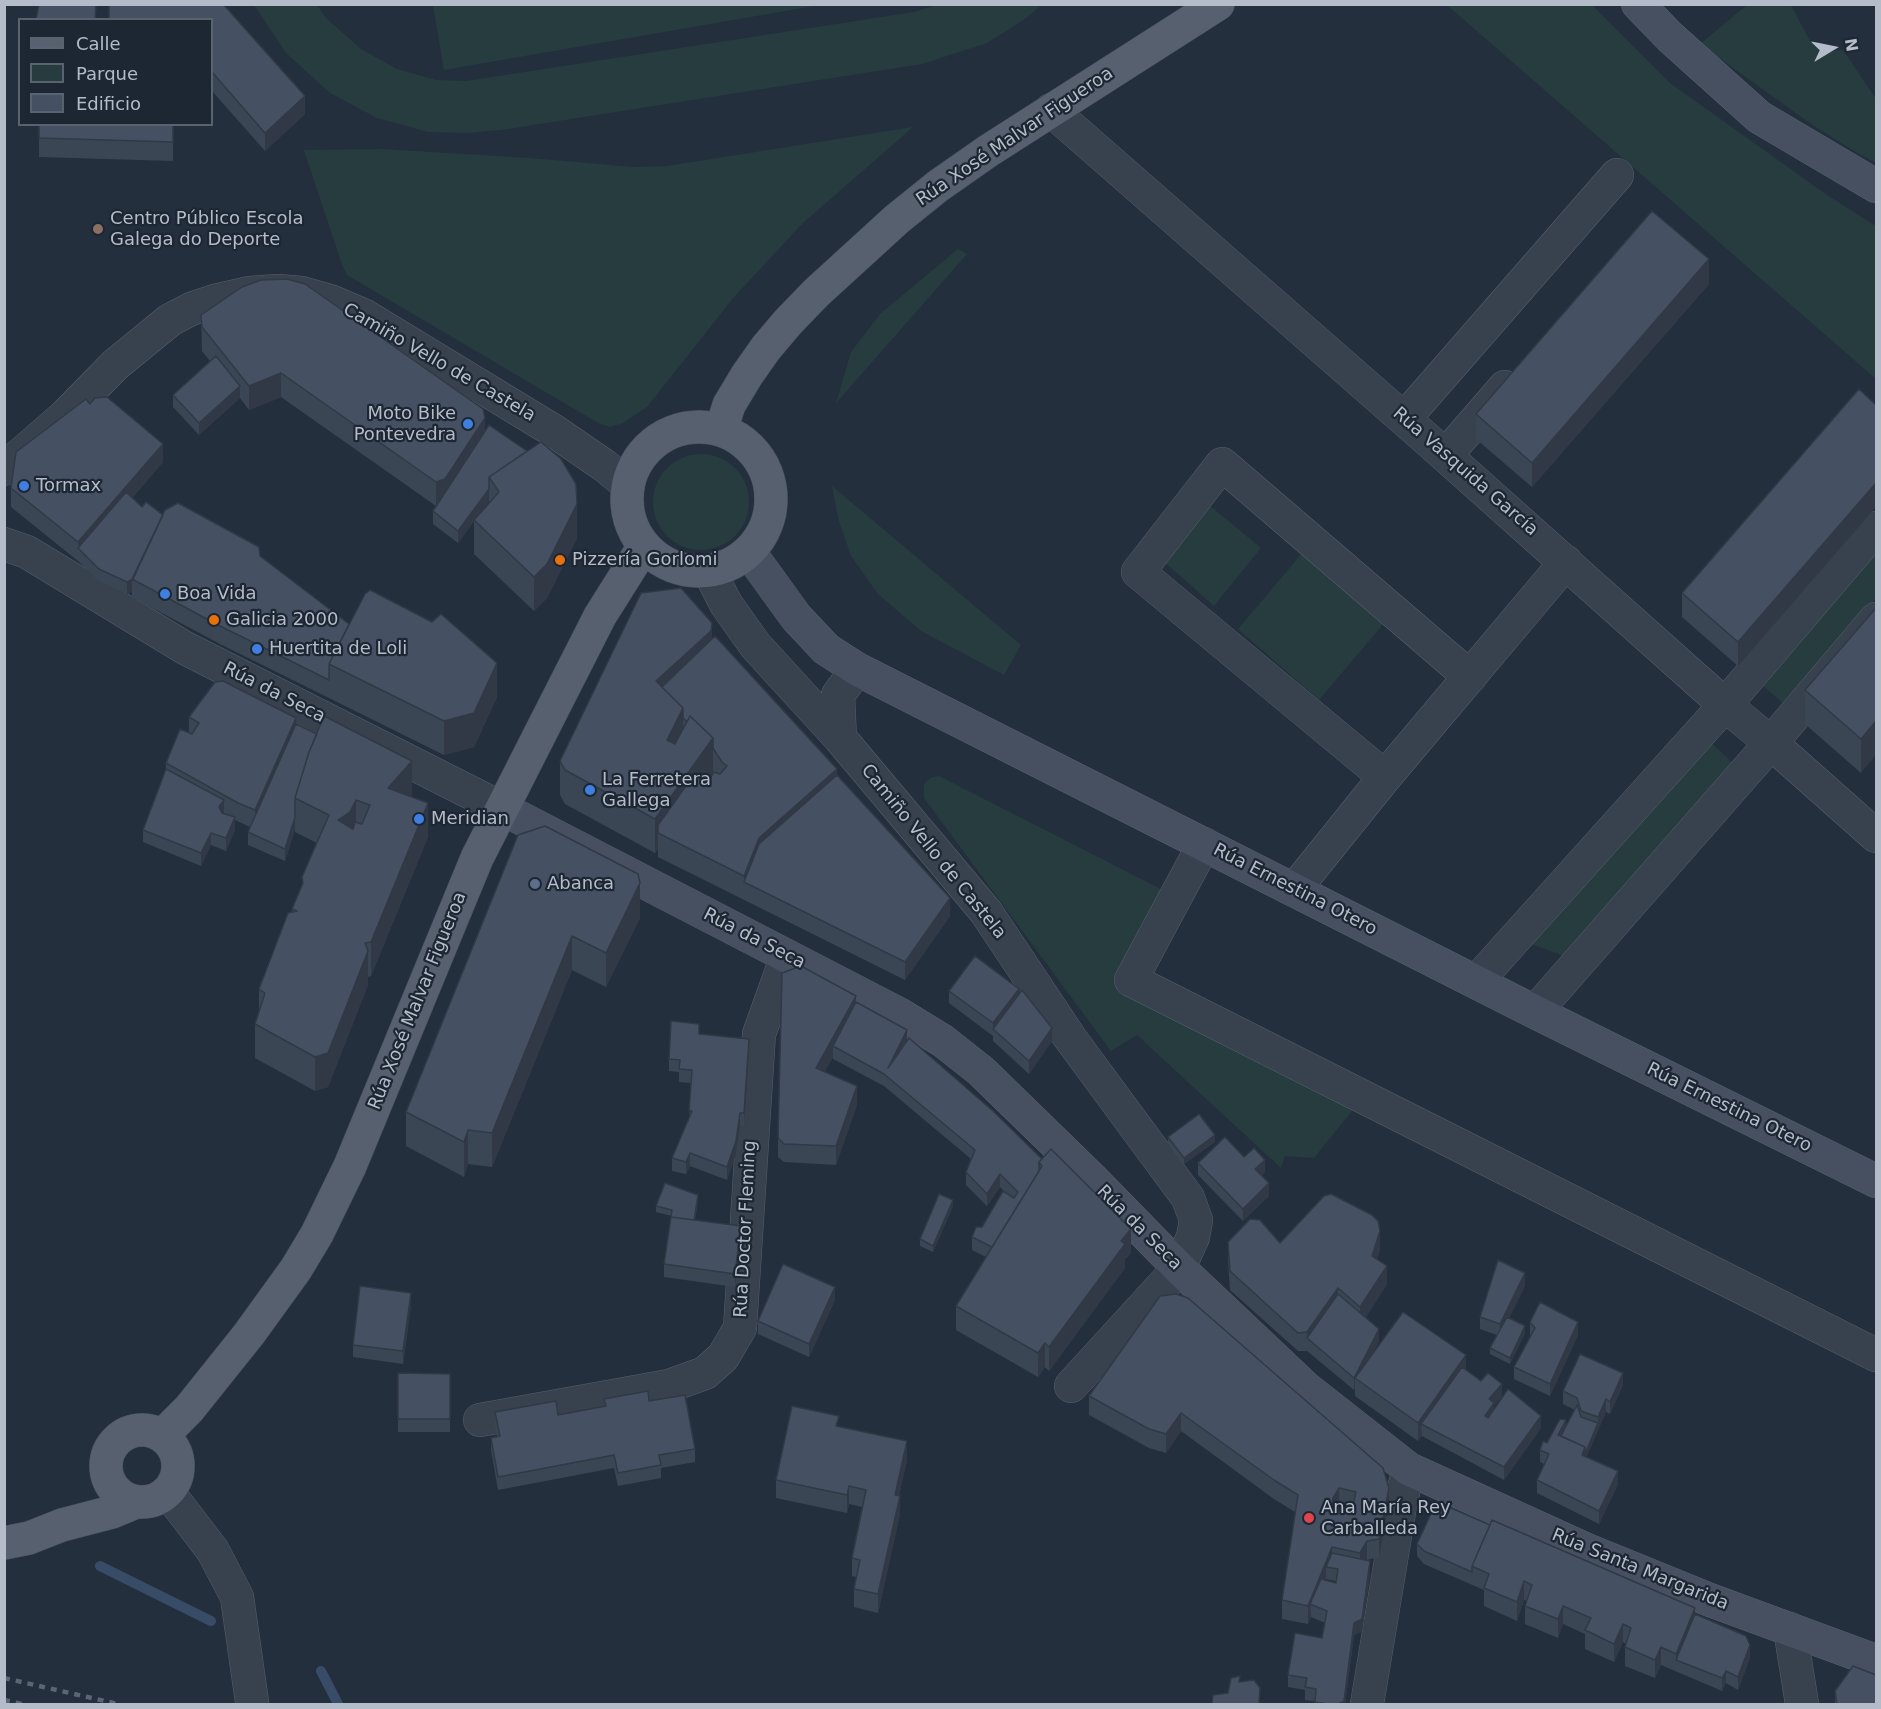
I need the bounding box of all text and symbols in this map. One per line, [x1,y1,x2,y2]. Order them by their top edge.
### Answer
legend [18,18,213,126]
north arrow [1803,18,1863,78]
text: Calle [76,33,121,54]
text: N [1841,37,1862,53]
text: Parque [76,63,138,84]
street label: Rúa Xosé Malvar Figueroa [912,63,1118,211]
text: Edificio [76,93,141,114]
place label: Centro Público Escola Galega do Deporte [110,208,304,250]
marker: Centro Público Escola Galega do Deporte [91,222,105,236]
street label: Camiño Vello de Castela [339,299,539,427]
place label: Moto Bike Pontevedra [354,403,456,446]
street label: Rúa Vasquida García [1388,403,1542,541]
marker: Moto Bike Pontevedra [461,417,475,431]
place label: Tormax [36,475,101,497]
marker: Tormax [17,479,31,493]
place label: Pizzería Gorlomi [572,549,717,571]
marker: Pizzería Gorlomi [553,553,567,567]
place label: Boa Vida [177,583,256,605]
marker: Boa Vida [158,587,172,601]
place label: Galicia 2000 [226,609,338,631]
marker: Galicia 2000 [207,613,221,627]
place label: Huertita de Loli [269,638,407,660]
marker: Huertita de Loli [250,642,264,656]
street label: Rúa da Seca [219,658,329,728]
street label: Camiño Vello de Castela [856,760,1010,944]
place label: La Ferretera Gallega [602,769,711,812]
marker: La Ferretera Gallega [583,783,597,797]
place label: Meridian [431,808,509,830]
marker: Meridian [412,812,426,826]
street label: Rúa Ernestina Otero [1210,839,1380,941]
place label: Abanca [547,873,614,895]
marker: Abanca [528,877,542,891]
street label: Rúa Xosé Malvar Figueroa [364,889,472,1113]
street label: Rúa da Seca [699,904,809,974]
street label: Rúa Ernestina Otero [1643,1059,1815,1157]
street label: Rúa Doctor Fleming [731,1140,761,1318]
street label: Rúa da Seca [1092,1181,1186,1275]
place label: Ana María Rey Carballeda [1321,1497,1451,1540]
marker: Ana María Rey Carballeda [1302,1511,1316,1525]
street label: Rúa Santa Margarida [1549,1525,1731,1615]

